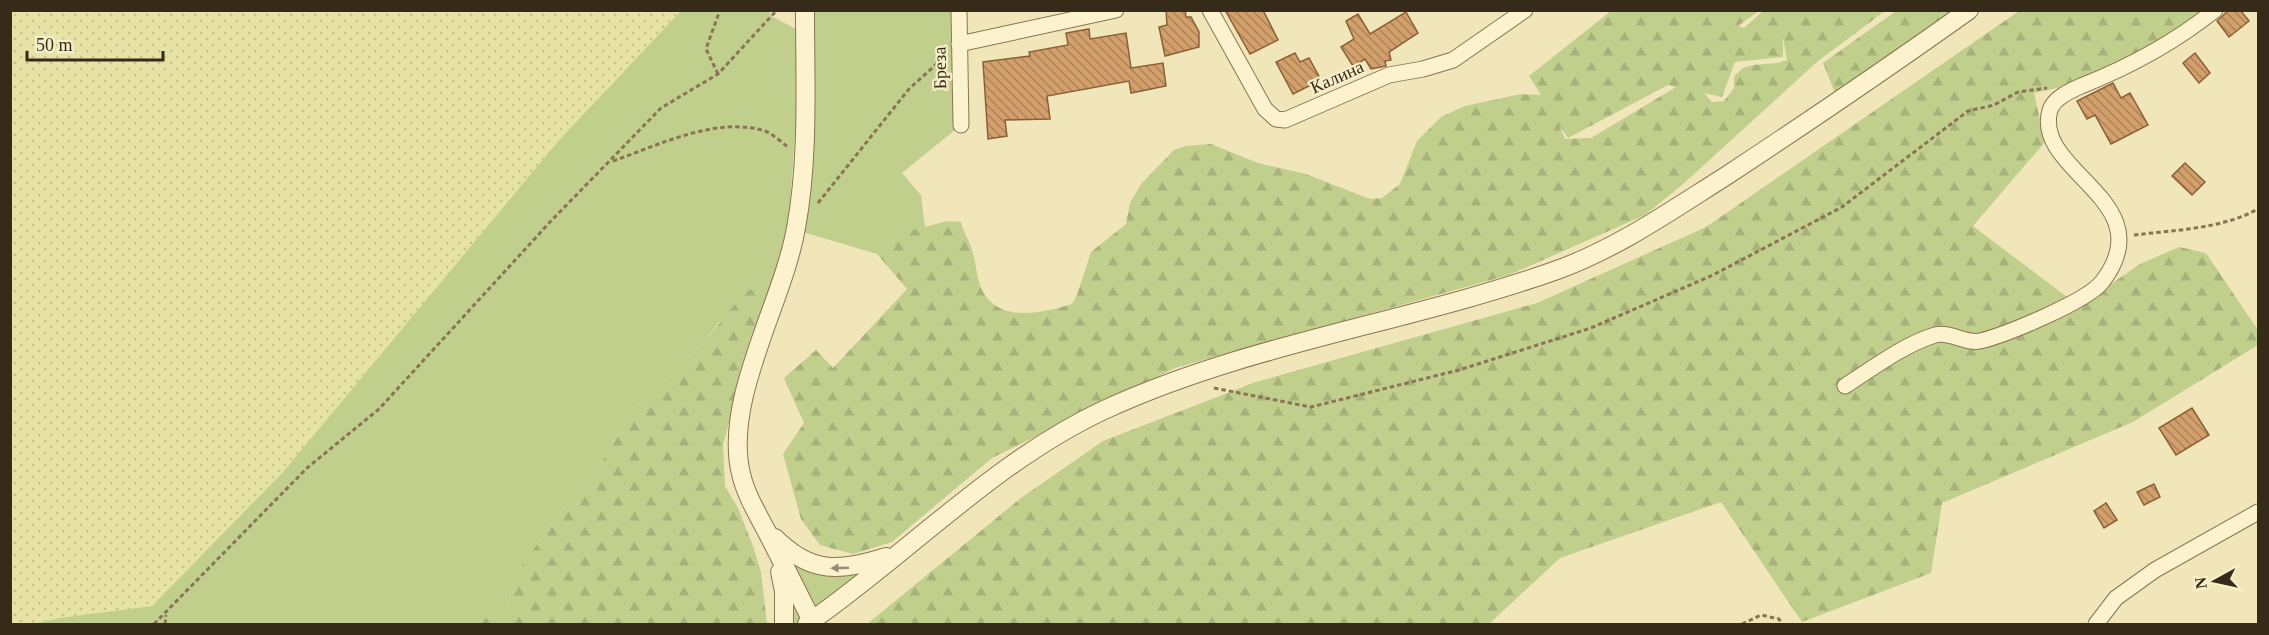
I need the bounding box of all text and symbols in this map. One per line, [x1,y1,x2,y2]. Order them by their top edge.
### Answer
scale bar [27,24,164,62]
text: 50 m [36,35,73,55]
street label: Бреза [930,47,950,89]
street label: Калина [1307,56,1367,98]
north arrow [2185,551,2245,611]
one-way arrow [831,563,850,572]
text: N [2191,576,2210,590]

